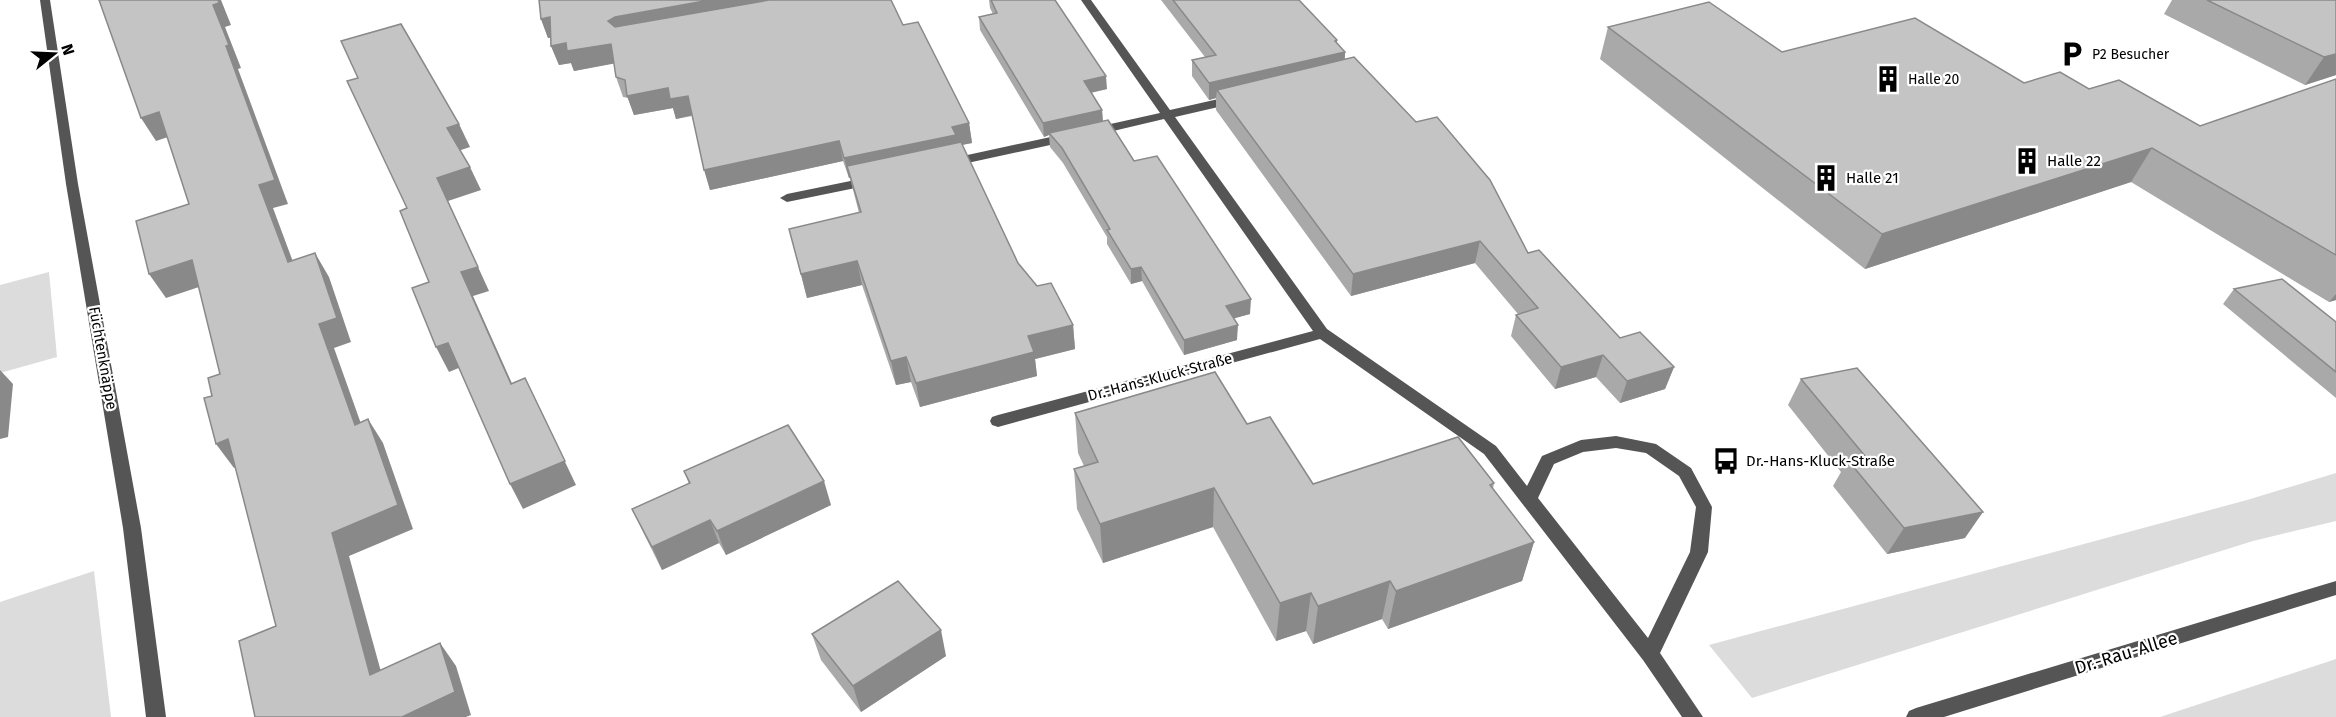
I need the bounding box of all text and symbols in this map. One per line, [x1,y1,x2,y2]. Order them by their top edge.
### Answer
north arrow [24,24,84,84]
parking icon: P2 Besucher [2057,39,2087,69]
text: N [57,42,78,57]
place label: P2 Besucher [2092,46,2170,63]
building icon: Halle 20 [1873,64,1903,94]
place label: Halle 20 [1908,71,1959,88]
building icon: Halle 22 [2012,146,2042,176]
place label: Halle 22 [2047,152,2101,170]
building icon: Halle 21 [1811,163,1841,193]
place label: Halle 21 [1846,169,1899,187]
street label: Füchtenknäppe [85,305,121,411]
street label: Dr.-Hans-Kluck-Straße [1086,349,1234,405]
bus stop icon: Dr.-Hans-Kluck-Straße [1711,446,1741,476]
place label: Dr.-Hans-Kluck-Straße [1746,452,1895,470]
street label: Dr.-Rau-Allee [2072,627,2180,679]

